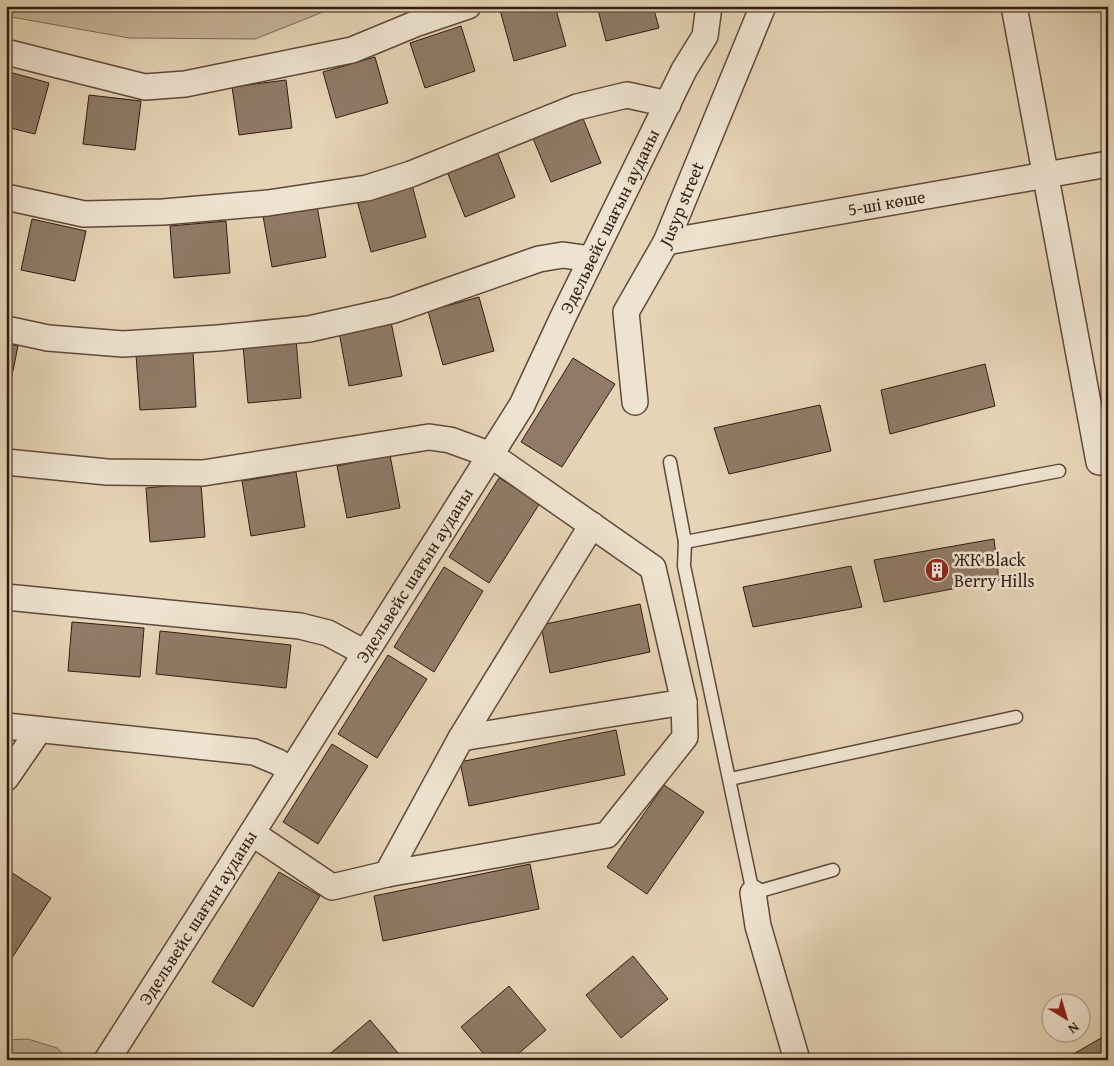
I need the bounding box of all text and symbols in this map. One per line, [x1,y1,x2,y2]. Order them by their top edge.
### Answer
street label: Эдельвейс шағын ауданы [553,124,666,318]
street label: Jusyp street [651,157,711,253]
street label: 5-ші көше [846,182,927,223]
street label: Эдельвейс шағын ауданы [349,482,480,668]
place label: ЖК Black Berry Hills [953,546,1035,594]
building icon: ЖК Black Berry Hills [924,557,950,583]
street label: Эдельвейс шағын ауданы [132,824,264,1010]
north arrow [1042,994,1092,1044]
text: N [1064,1017,1084,1039]

